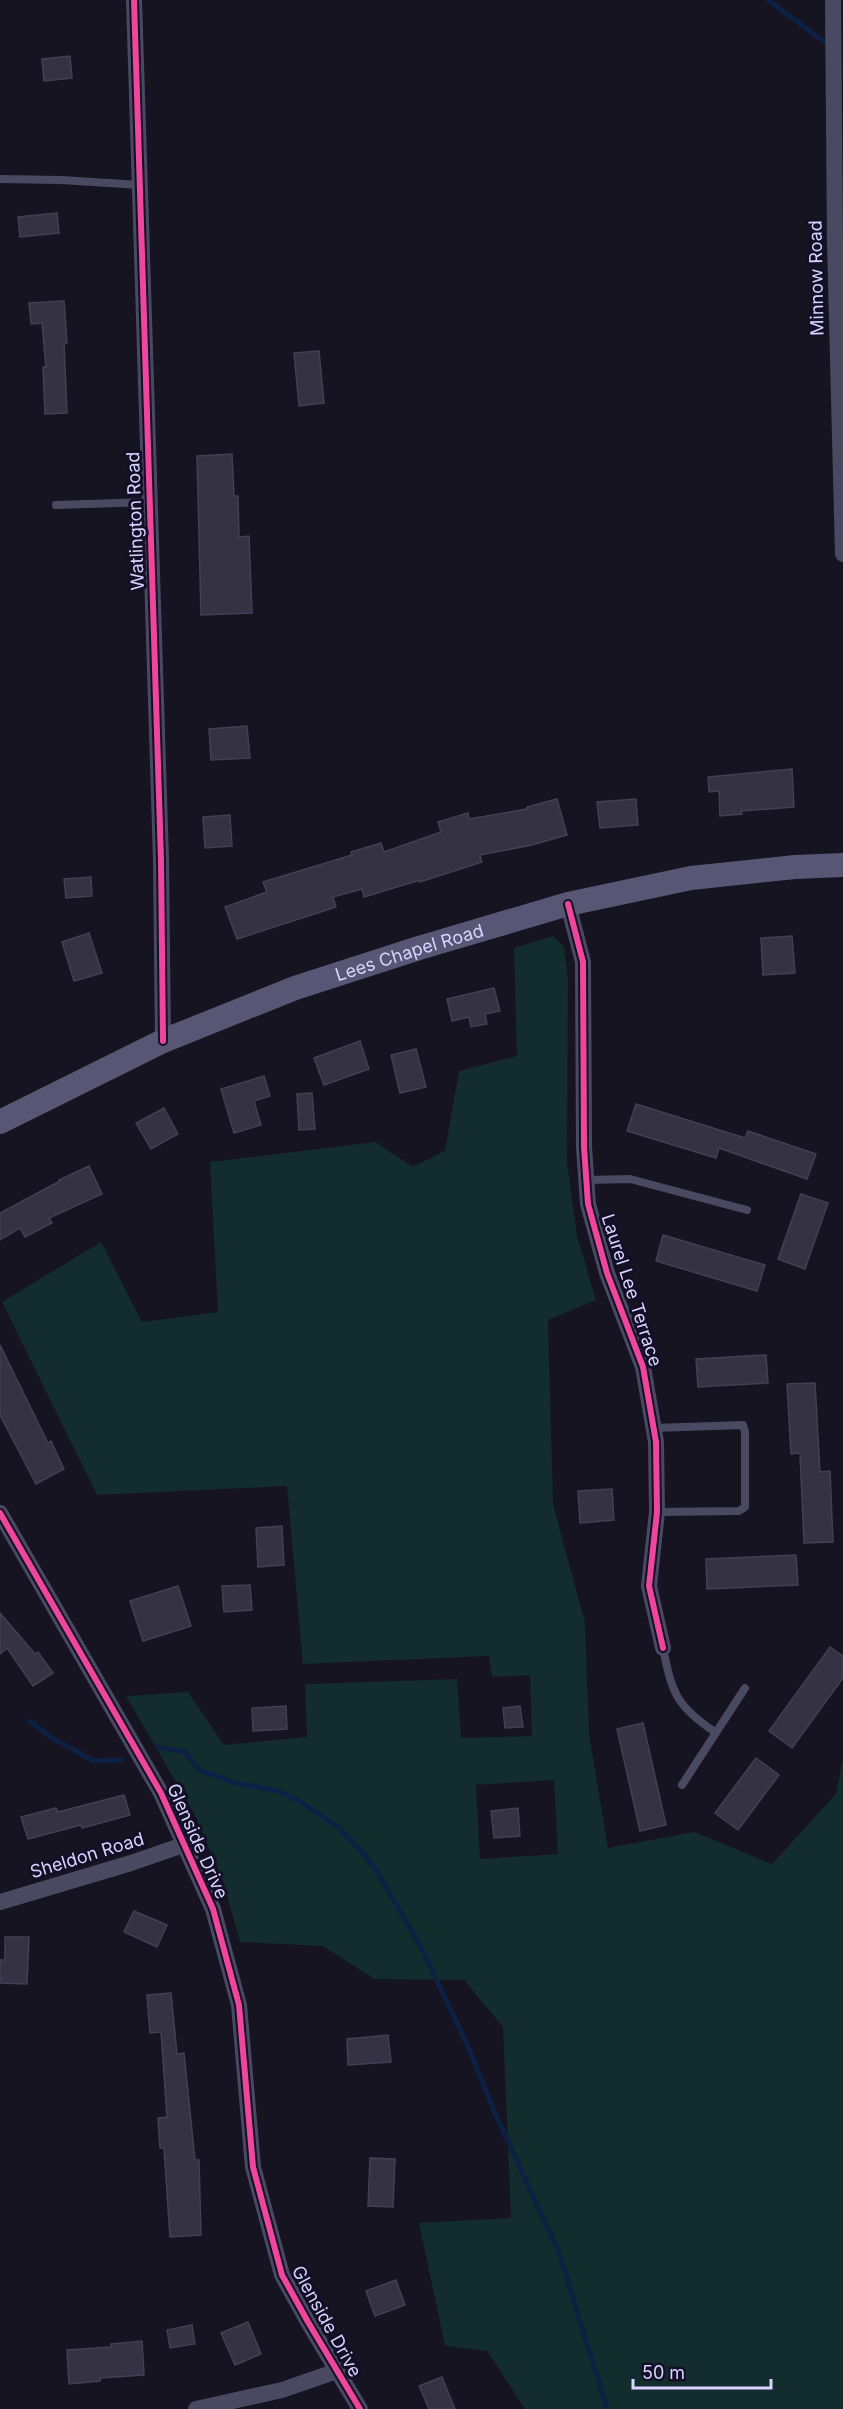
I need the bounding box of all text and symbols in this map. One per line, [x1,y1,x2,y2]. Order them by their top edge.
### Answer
street label: Minnow Road [804,220,828,336]
street label: Watlington Road [122,451,148,591]
street label: Lees Chapel Road [332,919,486,985]
street label: Laurel Lee Terrace [597,1211,667,1369]
street label: Glenside Drive [163,1780,233,1902]
street label: Sheldon Road [28,1828,146,1882]
street label: Glenside Drive [288,2262,366,2380]
scale bar [633,2352,771,2390]
text: 50 m [642,2362,685,2383]

